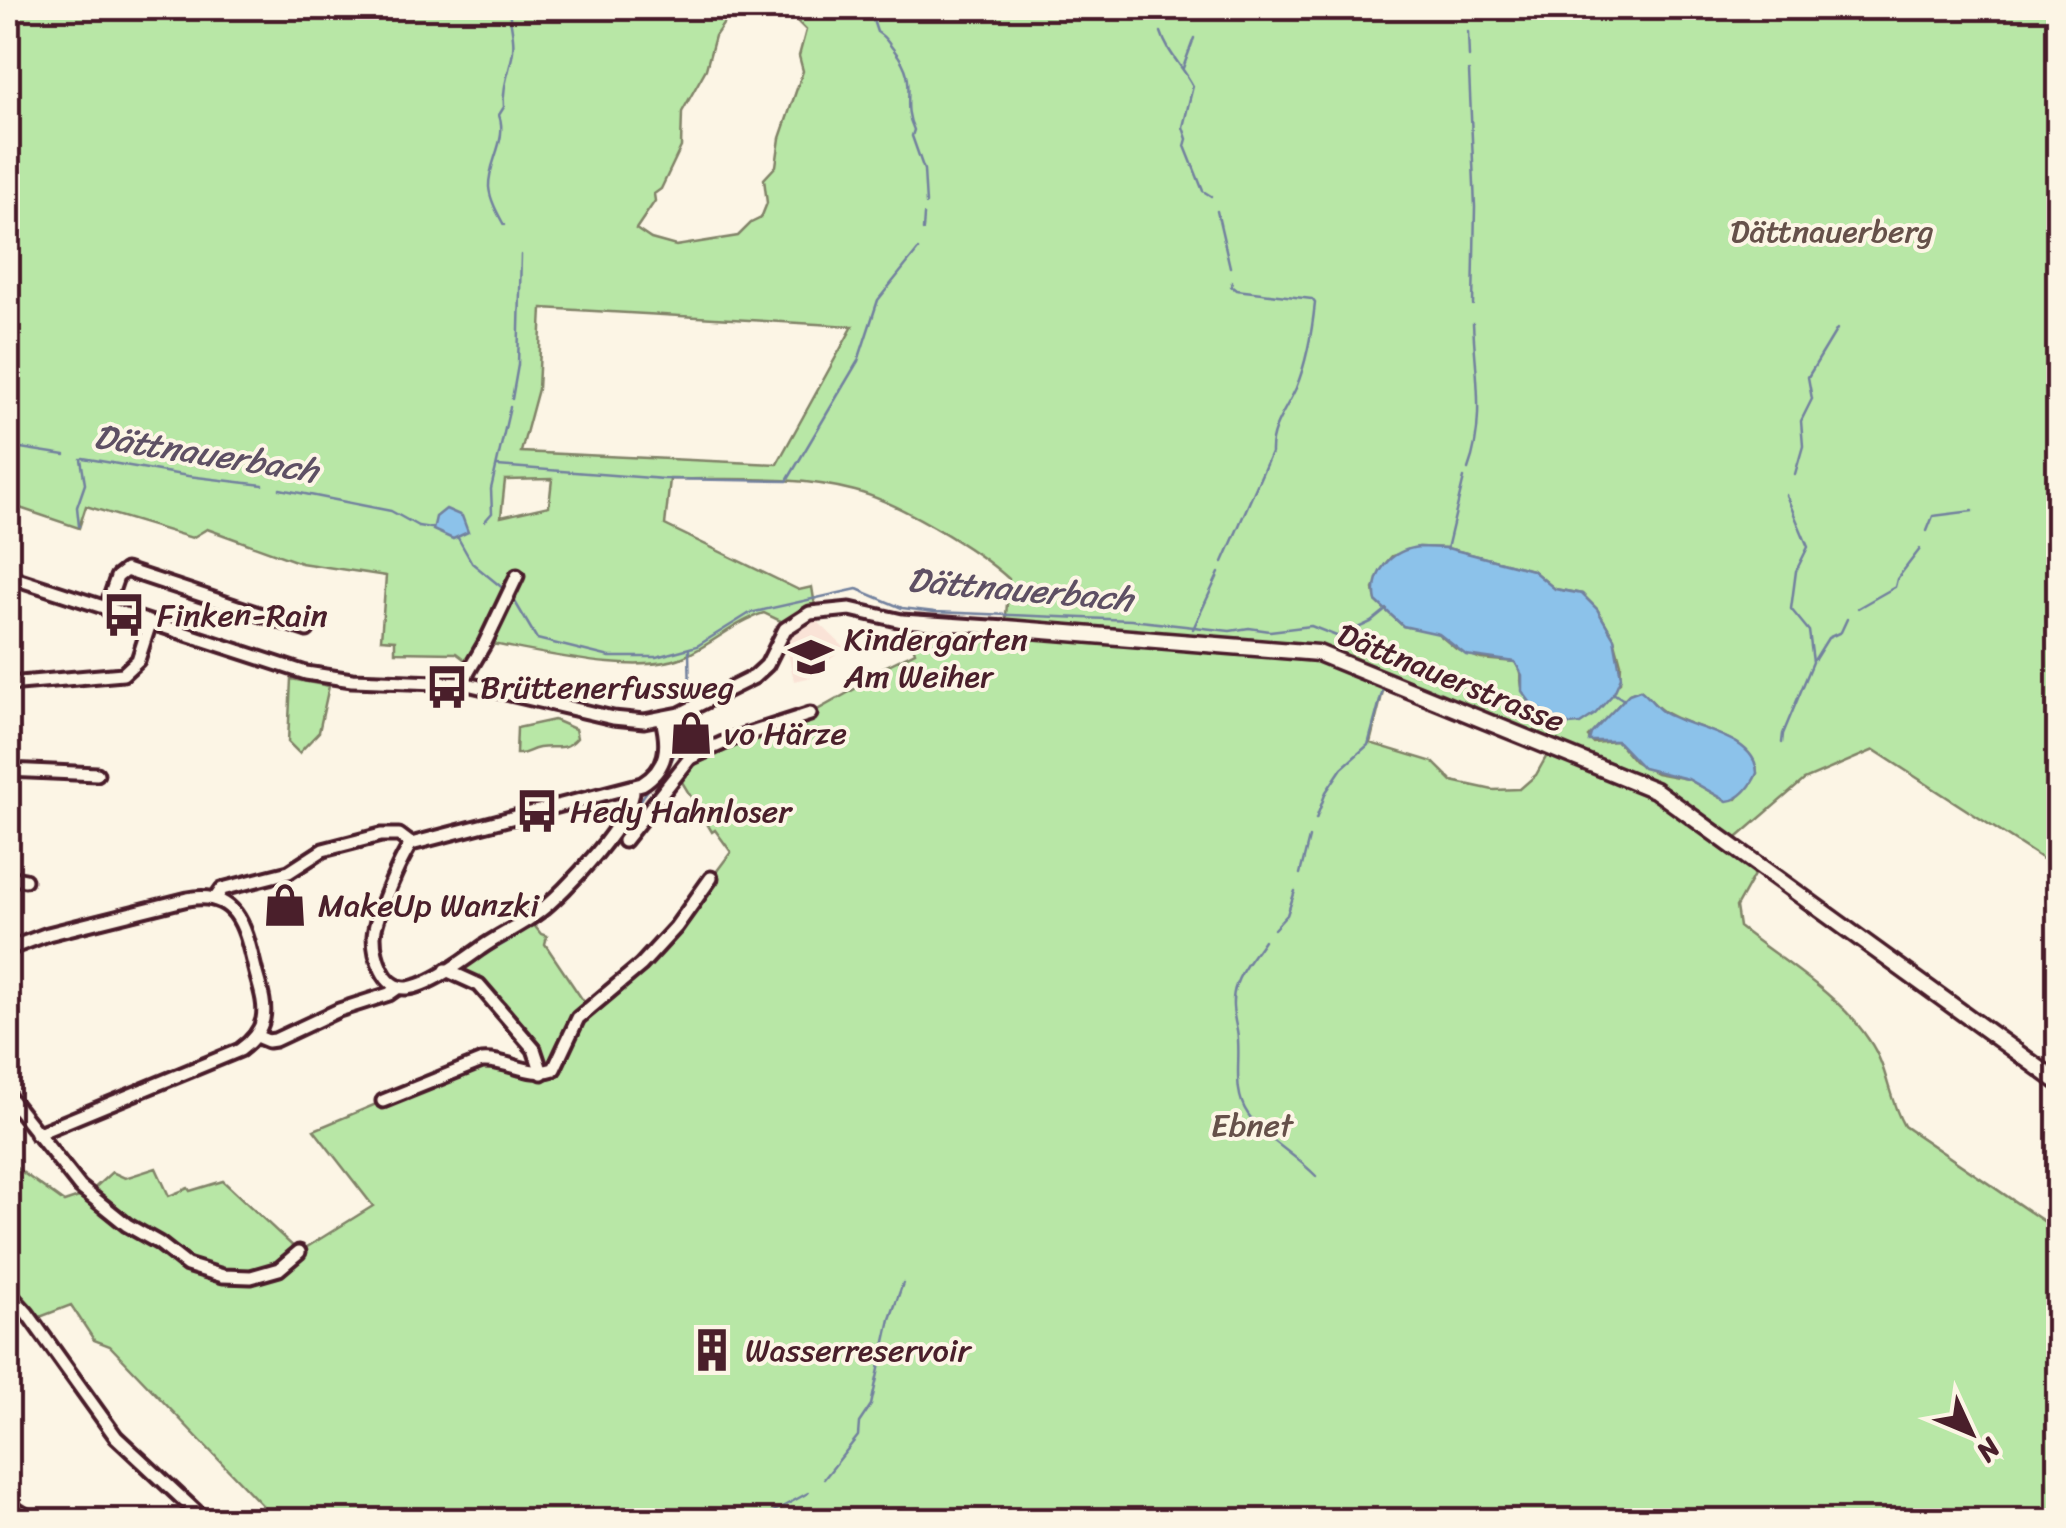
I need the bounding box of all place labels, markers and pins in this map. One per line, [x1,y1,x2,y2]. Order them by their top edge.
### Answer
place label: Finken-Rain [157,587,328,644]
bus stop icon: Finken-Rain [100,591,148,639]
place label: Kindergarten Am Weiher [843,611,1028,705]
school or university icon: Kindergarten Am Weiher [787,633,835,681]
place label: Brüttenerfussweg [480,659,734,716]
bus stop icon: Brüttenerfussweg [423,663,471,711]
place label: vo Härze [724,705,847,762]
shop icon: vo Härze [667,709,715,757]
place label: Hedy Hahnloser [570,783,793,840]
bus stop icon: Hedy Hahnloser [513,787,561,835]
place label: MakeUp Wanzki [318,877,540,934]
shop icon: MakeUp Wanzki [261,881,309,929]
place label: Wasserreservoir [745,1322,973,1379]
building icon: Wasserreservoir [688,1326,736,1374]

